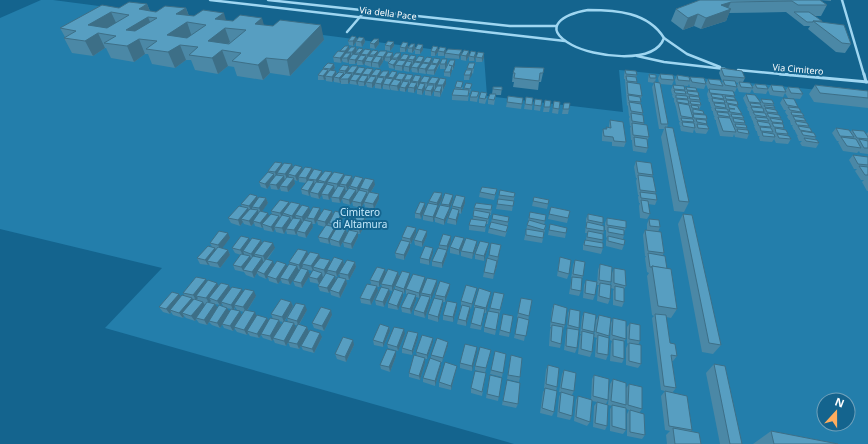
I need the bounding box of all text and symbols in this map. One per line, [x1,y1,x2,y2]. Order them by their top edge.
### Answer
street label: Via della Pace [359,3,417,23]
street label: Via Cimitero [772,60,824,78]
park label: Cimitero di Altamura [333,205,387,231]
north arrow [816,392,856,432]
text: N [833,394,847,411]

